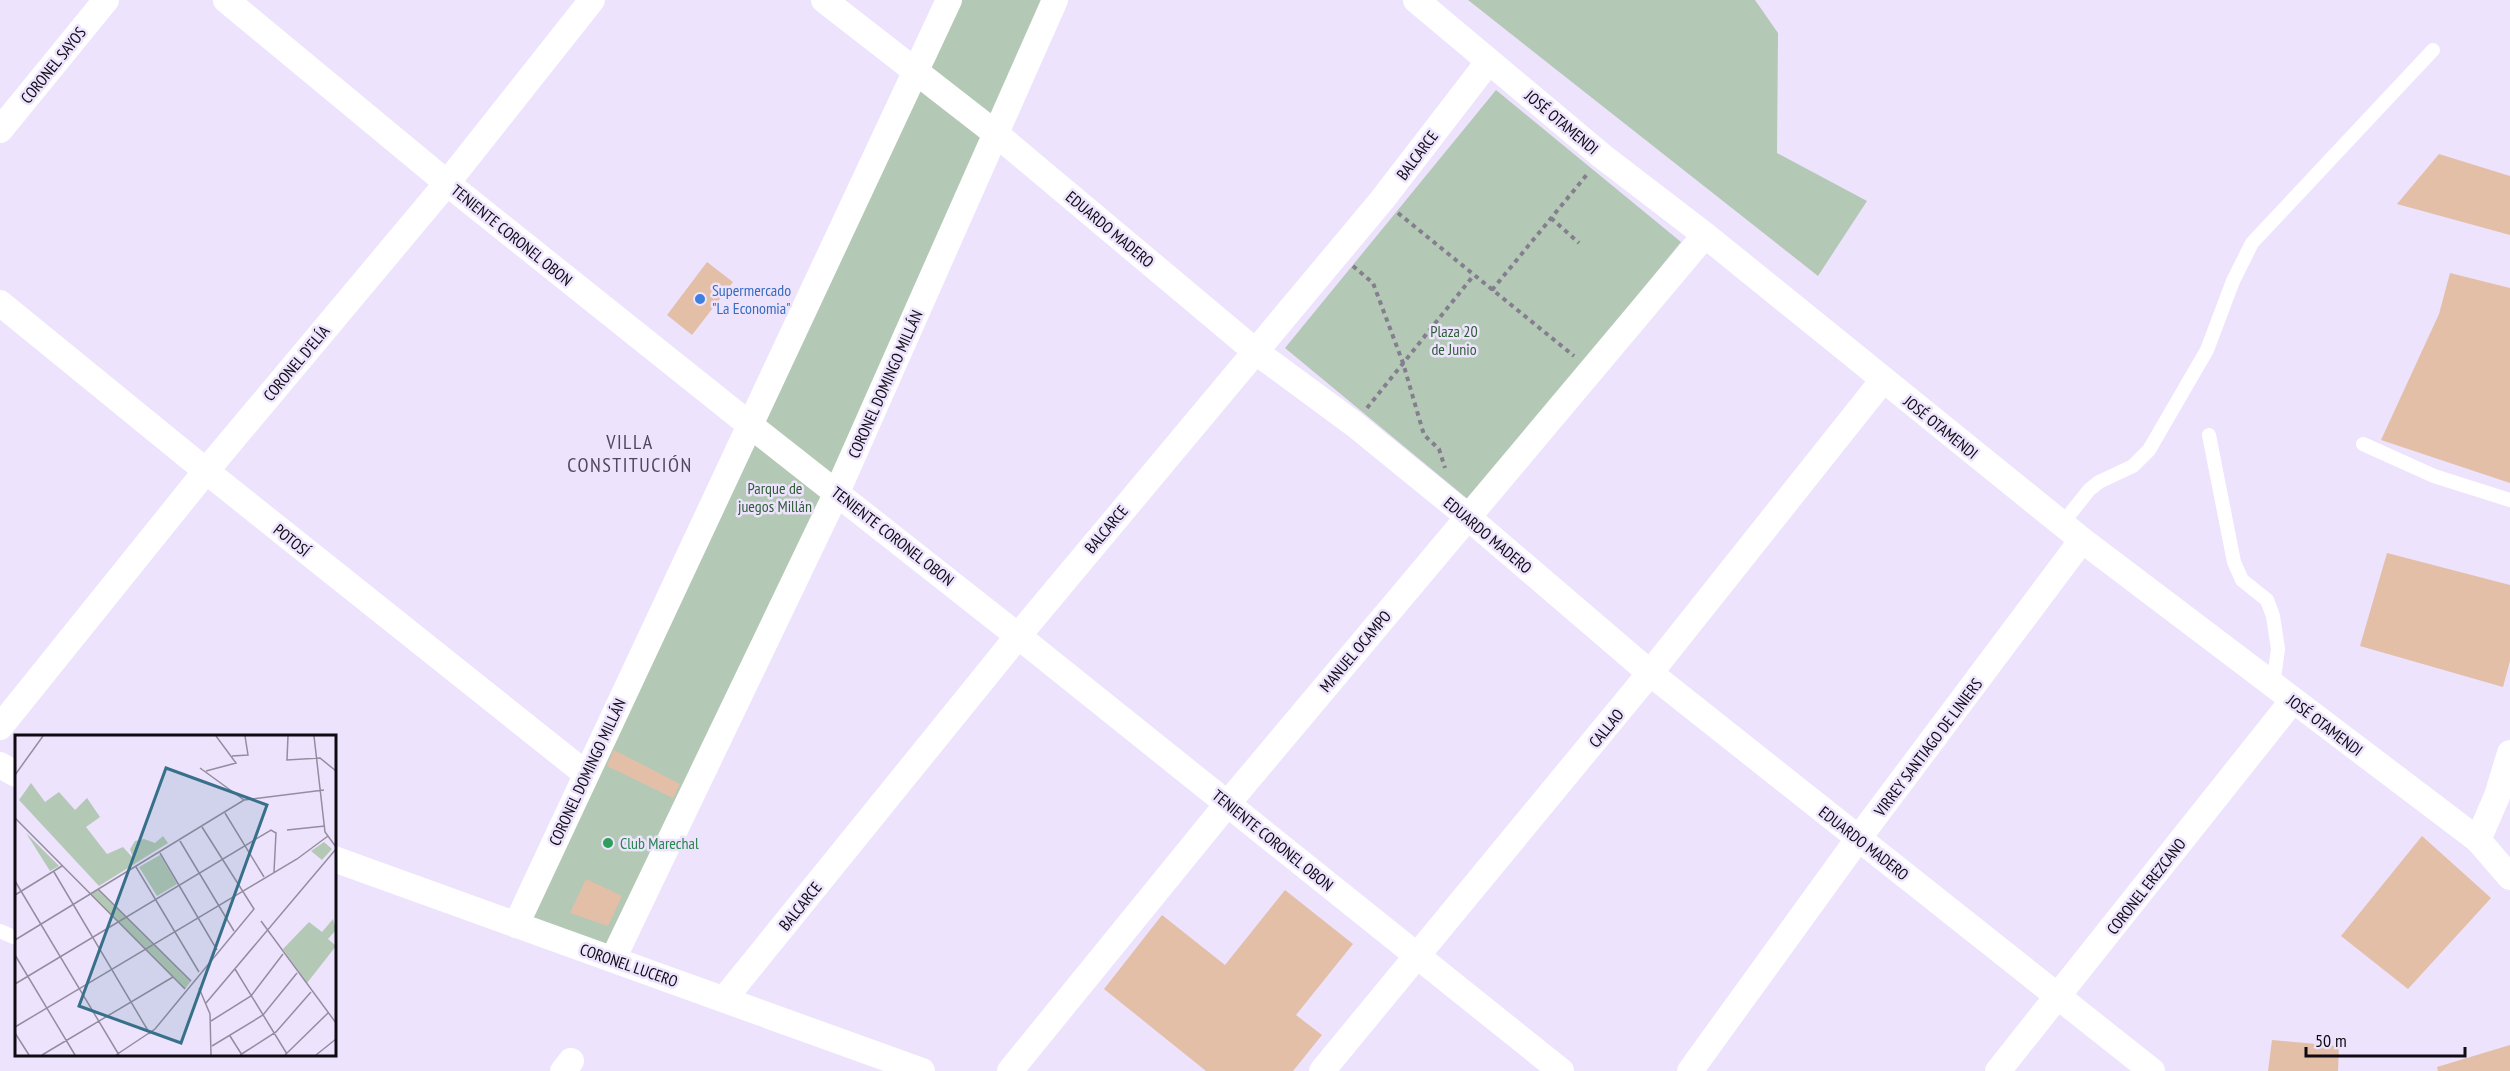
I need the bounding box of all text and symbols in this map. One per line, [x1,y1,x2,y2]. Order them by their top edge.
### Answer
street label: CORONEL SAYOS [16,23,90,107]
street label: JOSÉ OTAMENDI [1520,85,1603,158]
street label: BALCARCE [1392,126,1442,184]
street label: TENIENTE CORONEL OBON [448,180,576,290]
street label: EDUARDO MADERO [1062,186,1158,272]
place label: Supermercado "La Economia" [712,280,791,318]
marker: Supermercado "La Economia" [693,292,707,306]
street label: CORONEL DOMINGO MILLÁN [843,307,927,461]
street label: CORONEL D'ELÍA [259,321,334,405]
park label: Plaza 20 de Junio [1430,321,1478,359]
street label: JOSÉ OTAMENDI [1899,390,1982,463]
district label: VILLA CONSTITUCIÓN [567,429,693,478]
park label: Parque de juegos Millán [738,478,812,516]
street label: TENIENTE CORONEL OBON [828,482,958,590]
street label: EDUARDO MADERO [1440,492,1536,578]
street label: BALCARCE [1080,501,1132,557]
street label: POTOSÍ [270,519,314,561]
street label: MANUEL OCAMPO [1315,606,1395,696]
street label: VIRREY SANTIAGO DE LINIERS [1869,674,1987,821]
street label: JOSÉ OTAMENDI [2282,689,2367,760]
street label: CORONEL DOMINGO MILLÁN [544,695,630,849]
street label: CALLAO [1584,704,1628,751]
inset map [15,735,336,1056]
street label: TENIENTE CORONEL OBON [1209,785,1337,895]
street label: EDUARDO MADERO [1815,802,1913,884]
place label: Club Marechal [620,833,699,853]
street label: CORONEL EREZCANO [2102,834,2190,938]
marker: Club Marechal [601,836,615,850]
street label: BALCARCE [774,878,826,934]
street label: CORONEL LUCERO [578,939,681,991]
scale bar [2306,1020,2465,1058]
text: 50 m [2315,1029,2347,1052]

